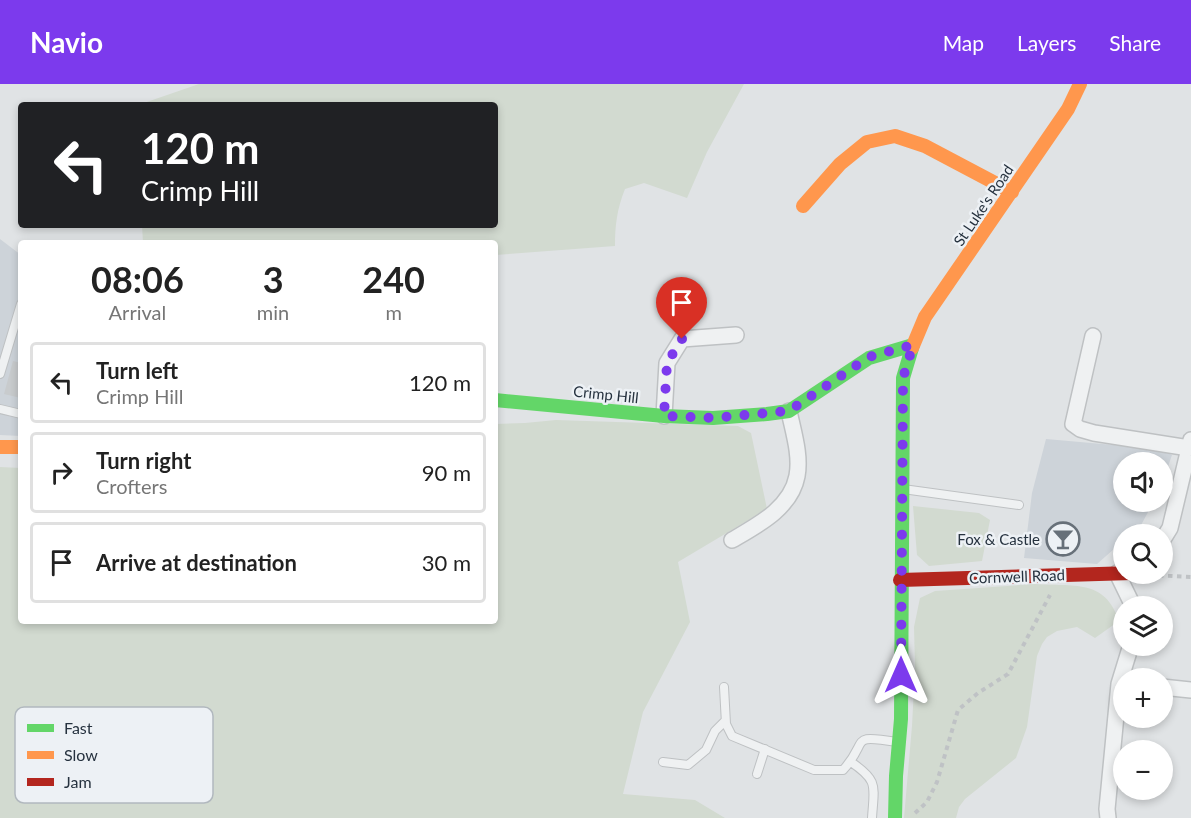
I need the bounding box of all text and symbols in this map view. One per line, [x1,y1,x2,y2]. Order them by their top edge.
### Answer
text: Navio [30,25,103,59]
text: Map [943,30,984,55]
text: Layers [1017,30,1076,55]
text: Share [1109,30,1161,55]
text: 120 m [141,123,259,173]
icon: left [42,126,120,204]
street label: St Luke's Road [949,161,1017,249]
text: Crimp Hill [141,174,259,207]
text: 08:06 [91,257,184,301]
text: 3 [263,257,284,301]
text: 240 [362,257,425,301]
pin [656,277,707,339]
icon: arrive [665,286,698,319]
text: Arrival [109,300,166,324]
text: min [257,300,289,324]
text: m [385,300,402,324]
text: Turn left [96,357,178,384]
icon: left [45,366,78,399]
text: 120 m [409,369,471,396]
street label: Crimp Hill [572,382,640,406]
text: Crimp Hill [96,384,184,408]
text: Turn right [96,447,191,474]
map controls [1113,452,1173,800]
button: sound [1113,452,1173,512]
icon: right [45,456,78,489]
text: 90 m [422,459,471,486]
text: Crofters [96,474,167,498]
bar icon: Fox & Castle [1045,521,1081,557]
button: search [1113,524,1173,584]
place label: Fox & Castle [957,530,1040,548]
icon: arrive [45,546,78,579]
text: Arrive at destination [96,549,297,576]
text: 30 m [422,549,471,576]
street label: Cornwell Road [969,565,1065,587]
button: layers [1113,596,1173,656]
position arrow [869,643,933,707]
button: + [1113,668,1173,728]
legend [15,707,213,803]
text: Fast [64,718,93,737]
button: − [1113,740,1173,800]
text: Slow [64,745,98,764]
text: Jam [64,772,92,791]

